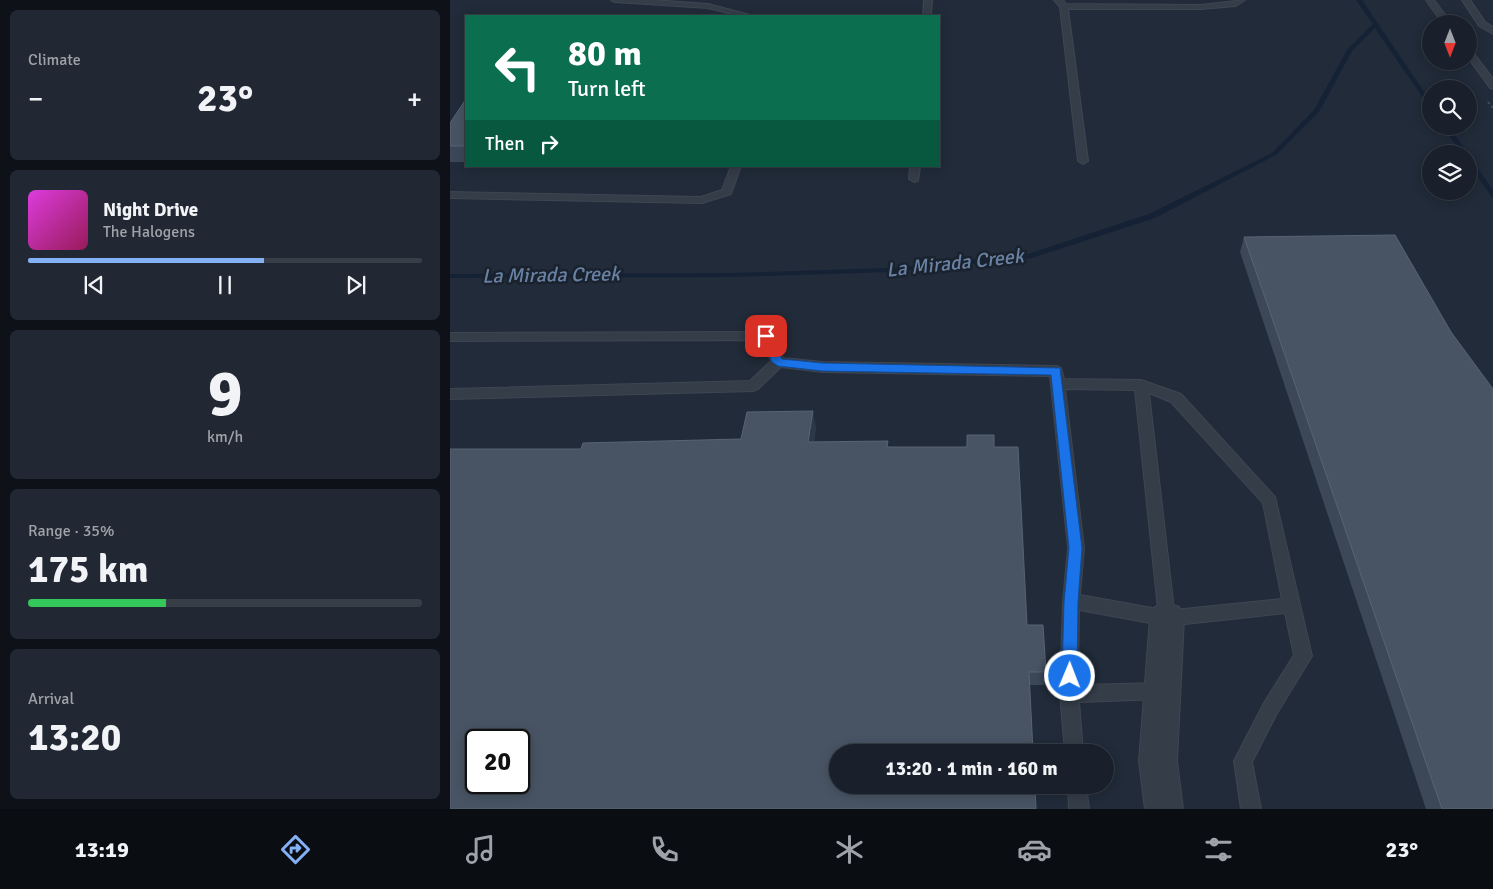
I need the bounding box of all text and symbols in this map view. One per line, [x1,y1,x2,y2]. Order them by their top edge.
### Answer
north arrow [1422,15,1478,70]
map controls [1422,15,1477,200]
text: 80 m [568,32,642,75]
icon: left [485,35,550,100]
text: Climate [28,50,81,70]
text: 23° [197,75,253,122]
text: Turn left [568,75,646,102]
button: search [1422,80,1477,135]
text: − [28,82,43,116]
text: + [407,82,422,116]
icon: right [535,130,563,158]
text: Then [485,132,525,156]
button: layers [1422,145,1477,200]
text: Night Drive [103,198,198,222]
text: The Halogens [103,222,195,242]
water label: La Mirada Creek [885,243,1027,283]
water label: La Mirada Creek [482,261,622,289]
icon: previous [80,271,108,299]
icon: pause [211,271,239,299]
icon: next [342,271,370,299]
pin [745,315,787,357]
icon: arrive [752,322,780,350]
text: 9 [207,354,243,434]
text: km/h [207,427,243,447]
text: Range · 35% [28,521,114,541]
text: 175 km [28,546,149,593]
position arrow [1043,649,1095,701]
text: Arrival [28,689,74,709]
text: 13:20 [28,714,121,761]
speed limit sign: 20 [465,729,530,794]
text: 13:20 · 1 min · 160 m [885,757,1058,781]
icon: directions [278,832,313,867]
icon: music [463,832,498,867]
icon: phone [647,832,682,867]
icon: climate [832,832,867,867]
icon: car [1017,832,1052,867]
icon: filters [1201,832,1236,867]
text: 13:19 [75,836,129,863]
text: 23° [1386,836,1418,863]

